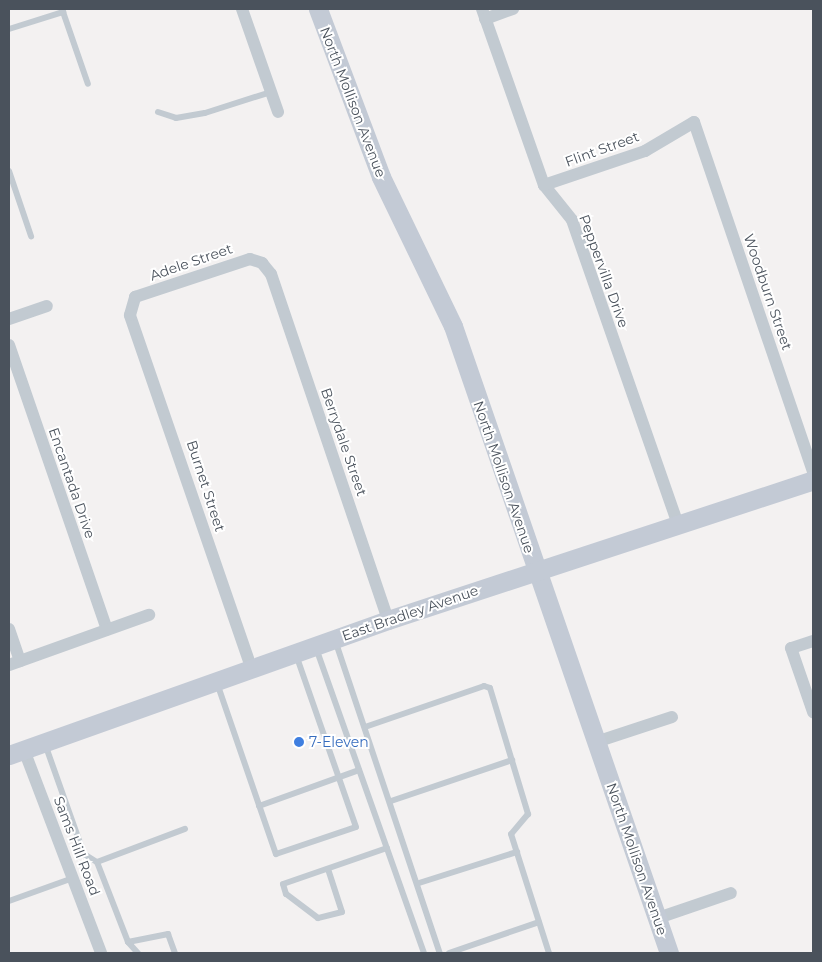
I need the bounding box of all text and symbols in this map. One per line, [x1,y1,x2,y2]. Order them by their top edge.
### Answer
street label: North Mollison Avenue [317,24,389,180]
street label: Flint Street [563,128,641,170]
street label: Peppervilla Drive [576,212,632,330]
street label: Woodburn Street [740,232,796,352]
street label: Adele Street [148,240,234,284]
street label: Berrydale Street [318,386,370,498]
street label: North Mollison Avenue [470,399,538,555]
street label: Encantada Drive [45,425,99,541]
street label: Burnet Street [183,438,229,534]
street label: East Bradley Avenue [340,582,480,644]
place label: 7-Eleven [309,734,369,750]
marker: 7-Eleven [293,736,305,748]
street label: North Mollison Avenue [603,781,671,937]
street label: Sams Hill Road [50,794,104,898]

